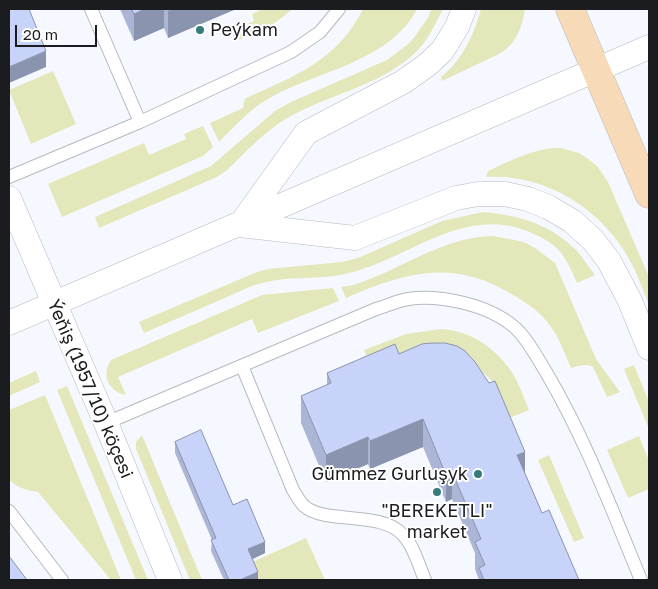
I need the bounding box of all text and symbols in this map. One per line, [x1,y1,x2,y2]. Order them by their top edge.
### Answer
scale bar [18,15,100,47]
place label: Peýkam [210,19,278,41]
marker: Peýkam [194,24,206,36]
text: 20 m [23,25,58,43]
street label: Ýeňiş (1957/10) köçesi [43,296,137,482]
place label: Gümmez Gurluşyk [311,463,468,485]
marker: Gümmez Gurluşyk [472,468,484,480]
marker: "BEREKETLI" market [431,486,443,498]
place label: "BEREKETLI" market [382,500,492,542]

